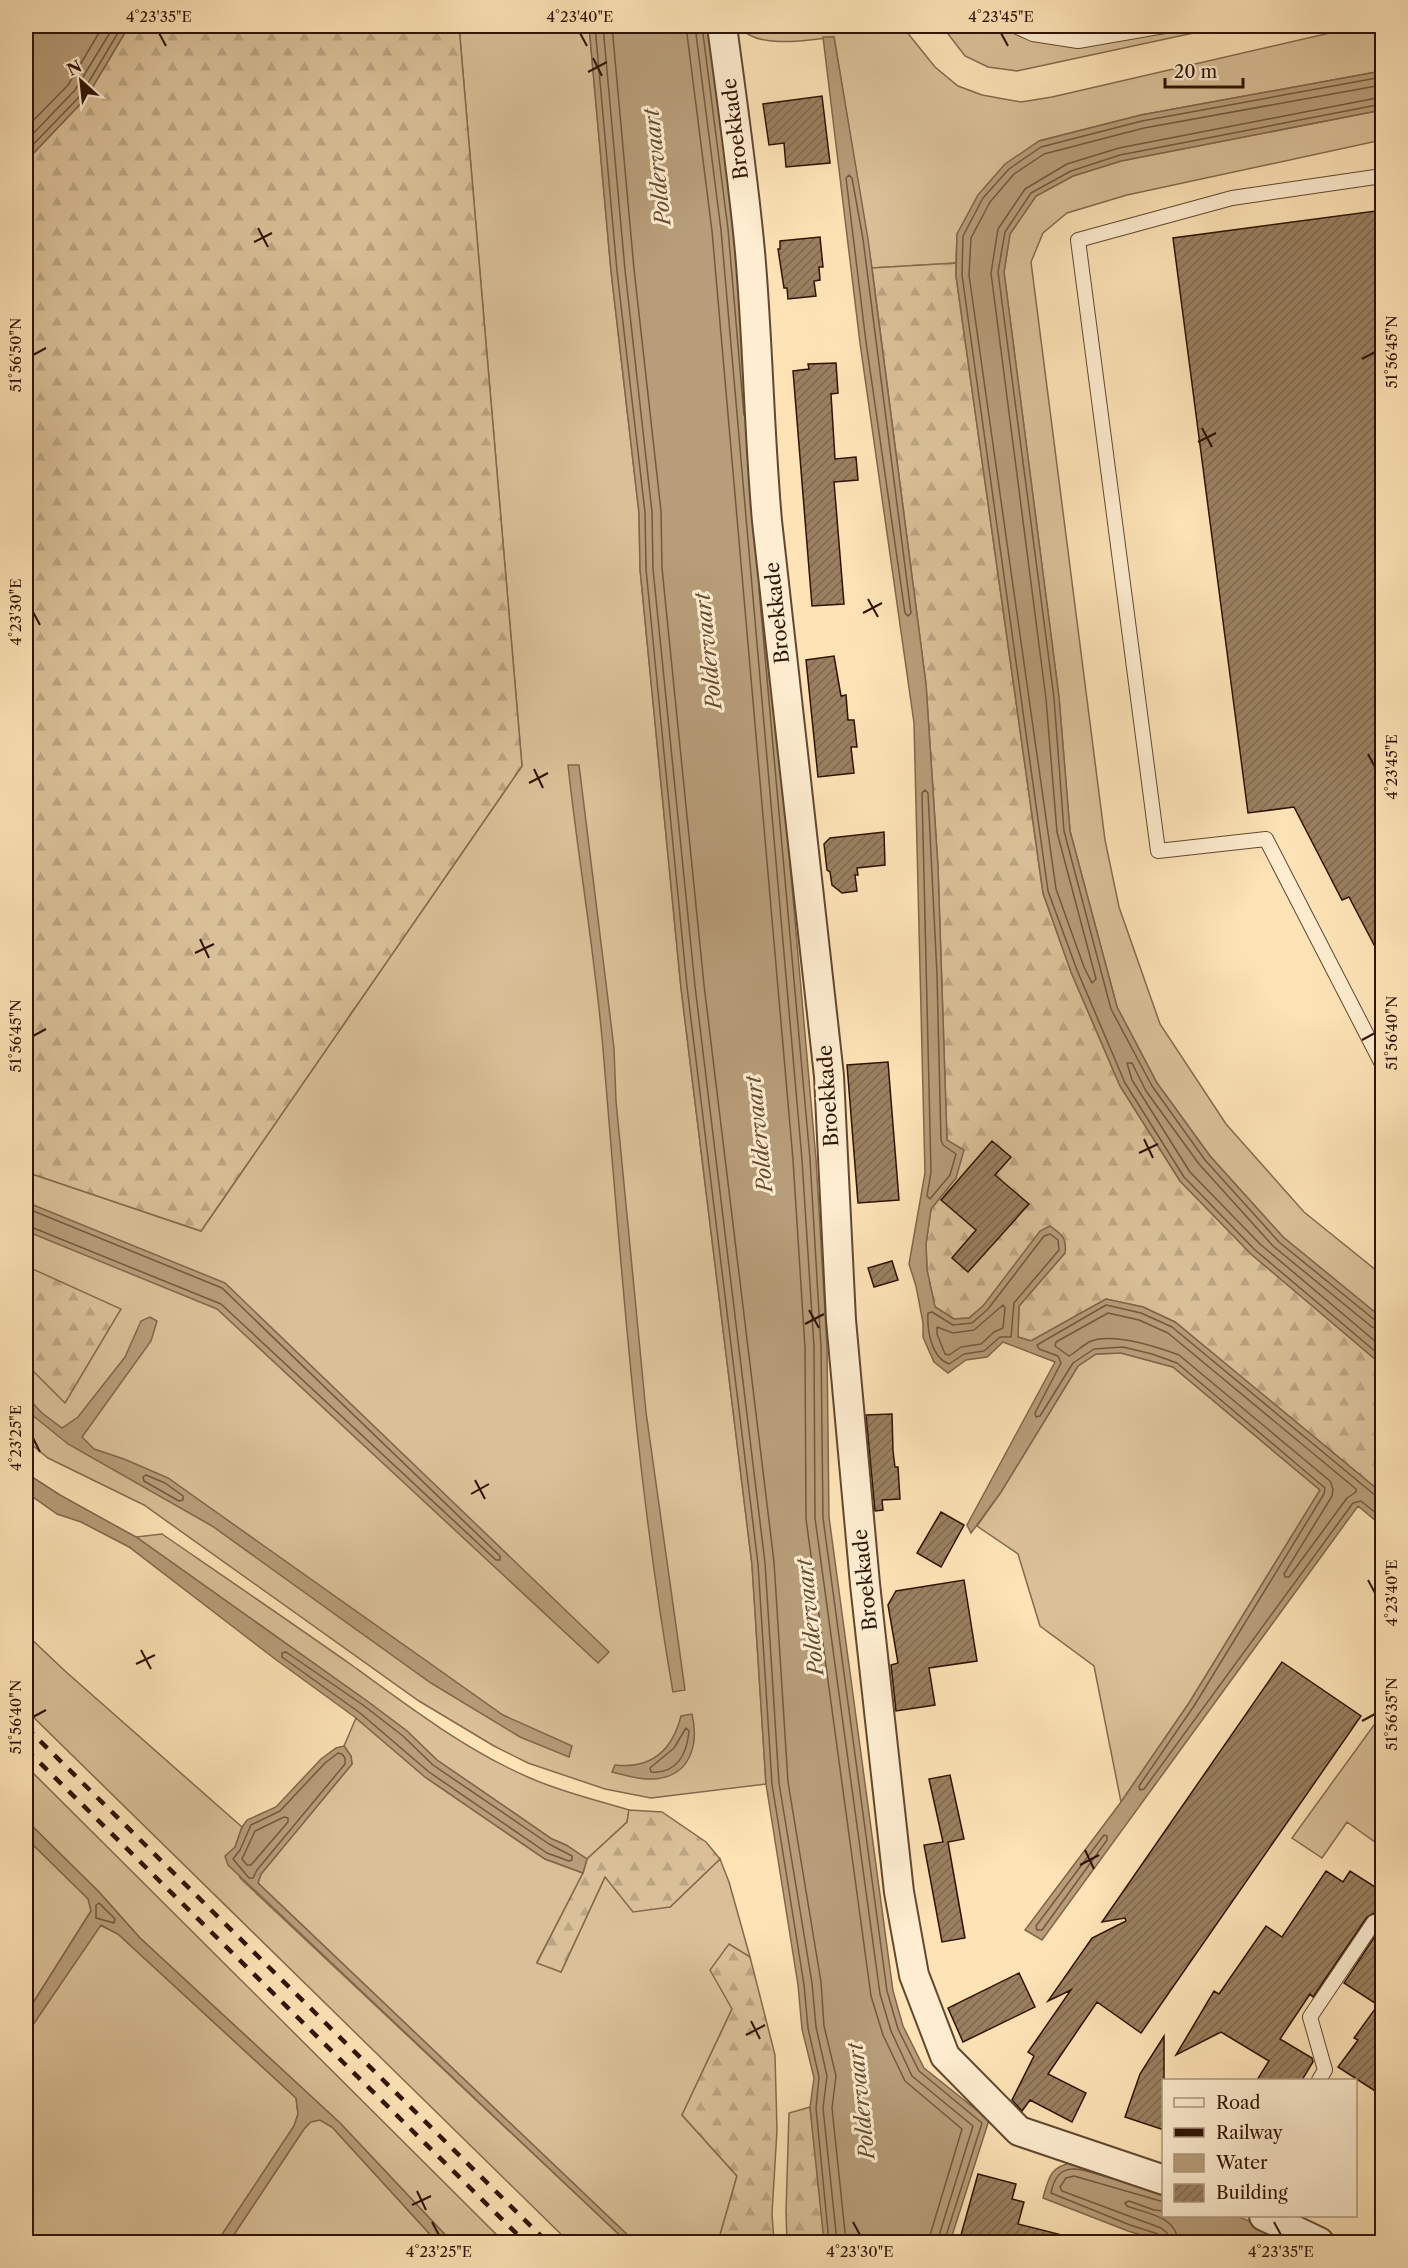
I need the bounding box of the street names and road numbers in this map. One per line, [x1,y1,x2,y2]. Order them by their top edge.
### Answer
street label: Broekkade [717,77,753,181]
street label: Broekkade [760,561,794,665]
street label: Broekkade [812,1044,844,1148]
street label: Broekkade [848,1528,882,1632]

